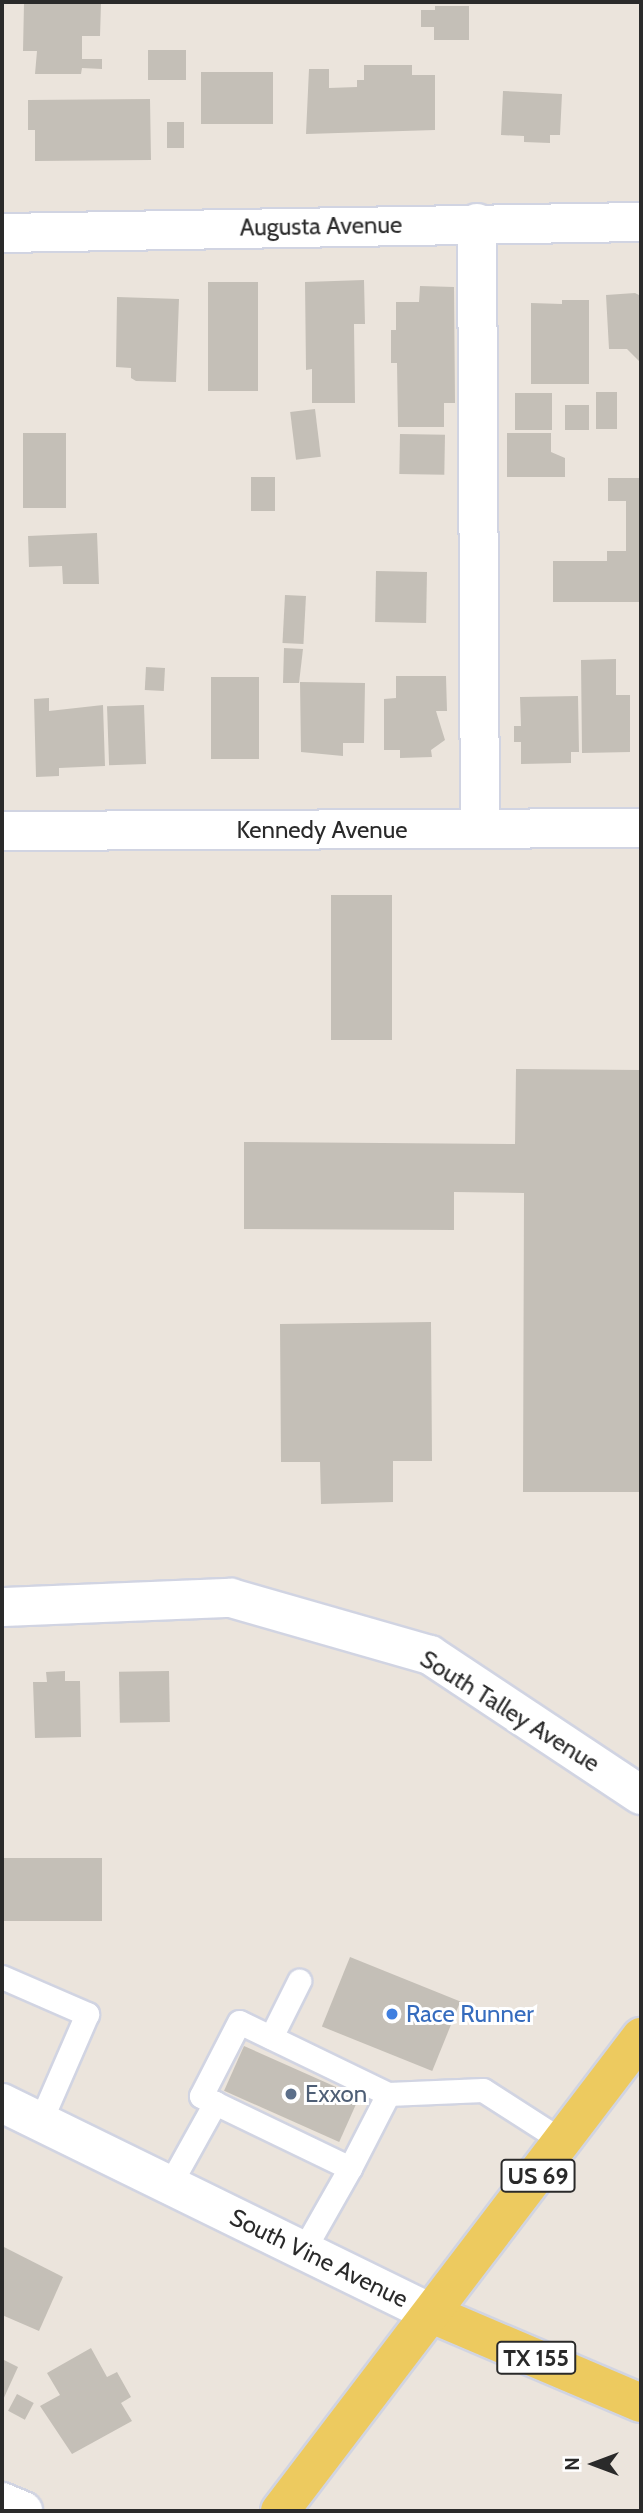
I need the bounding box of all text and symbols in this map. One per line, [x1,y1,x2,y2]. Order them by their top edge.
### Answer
street label: Augusta Avenue [239,210,403,242]
street label: Kennedy Avenue [236,816,408,844]
street label: South Talley Avenue [415,1644,605,1778]
place label: Race Runner [406,2000,534,2028]
marker: Race Runner [384,2006,400,2022]
place label: Exxon [305,2080,367,2108]
marker: Exxon [283,2086,299,2102]
road number: US 69 [500,2156,576,2196]
street label: South Vine Avenue [225,2202,413,2314]
road number: TX 155 [496,2338,576,2378]
north arrow [559,2429,629,2499]
text: N [561,2457,584,2471]

